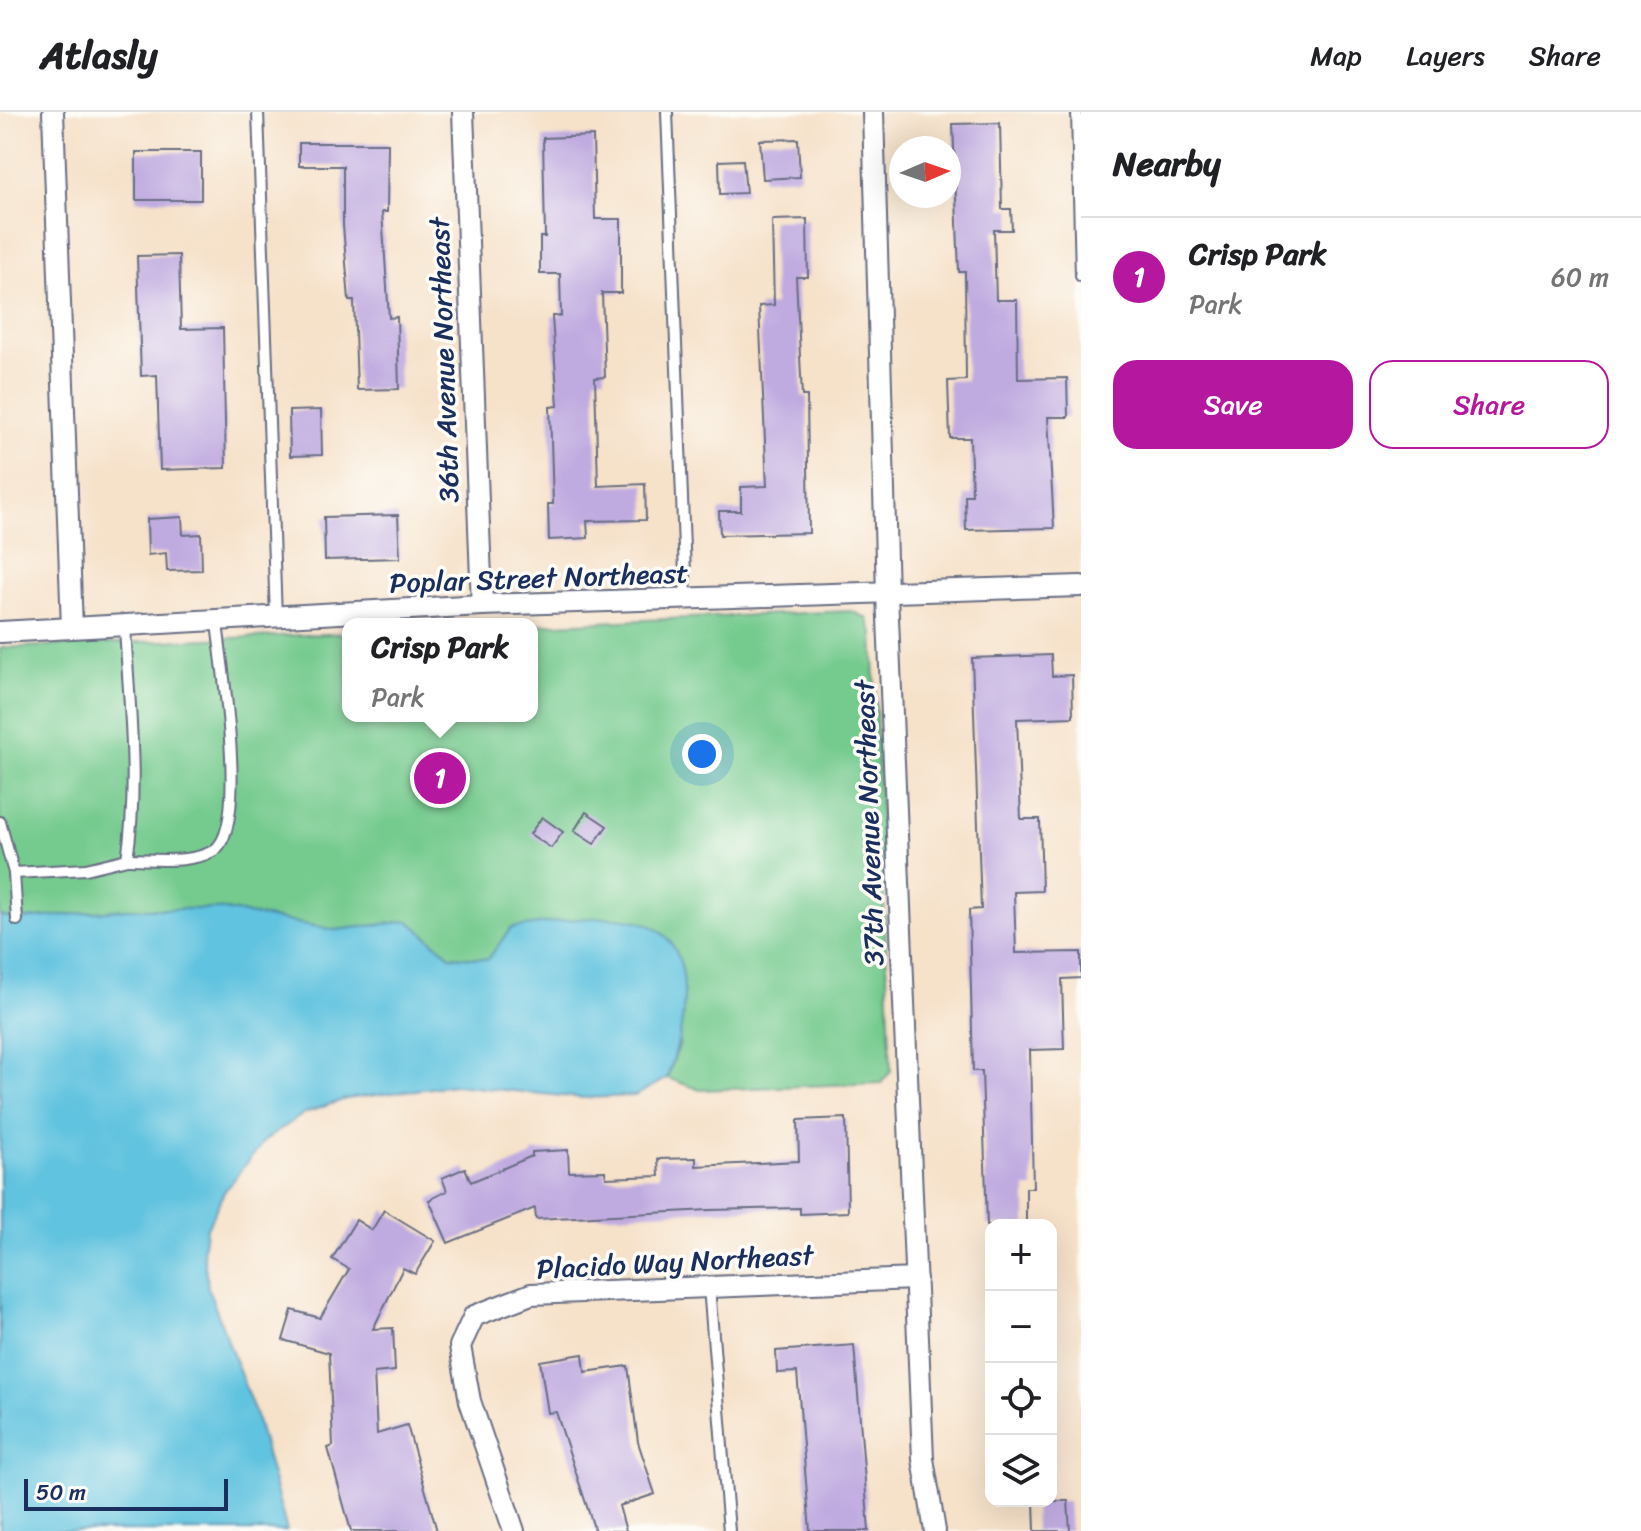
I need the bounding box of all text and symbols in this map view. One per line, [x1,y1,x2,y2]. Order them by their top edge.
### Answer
text: Atlasly [40,22,158,89]
text: Map [1310,31,1362,80]
text: Layers [1406,31,1485,80]
text: Share [1529,31,1601,80]
text: Nearby [1113,134,1221,194]
north arrow [889,136,961,208]
street label: 36th Avenue Northeast [414,215,473,504]
text: Crisp Park [1189,227,1327,281]
text: 1 [1133,254,1145,300]
text: 60 m [1551,254,1609,300]
text: Park [1189,281,1242,327]
button: Save [1113,360,1353,449]
button: Share [1369,360,1609,449]
street label: Poplar Street Northeast [389,548,689,608]
popup [342,618,538,722]
text: Crisp Park [371,620,509,674]
text: Park [371,674,424,720]
street label: 37th Avenue Northeast [839,678,898,967]
your location [682,734,722,774]
pin: 1 [414,748,466,808]
map controls [985,1219,1057,1507]
button: + [985,1219,1057,1291]
street label: Placido Way Northeast [535,1230,816,1294]
button: − [985,1291,1057,1363]
button: locate [985,1363,1057,1435]
button: layers [985,1435,1057,1507]
text: 50 m [36,1473,86,1512]
scale bar [24,1475,228,1511]

